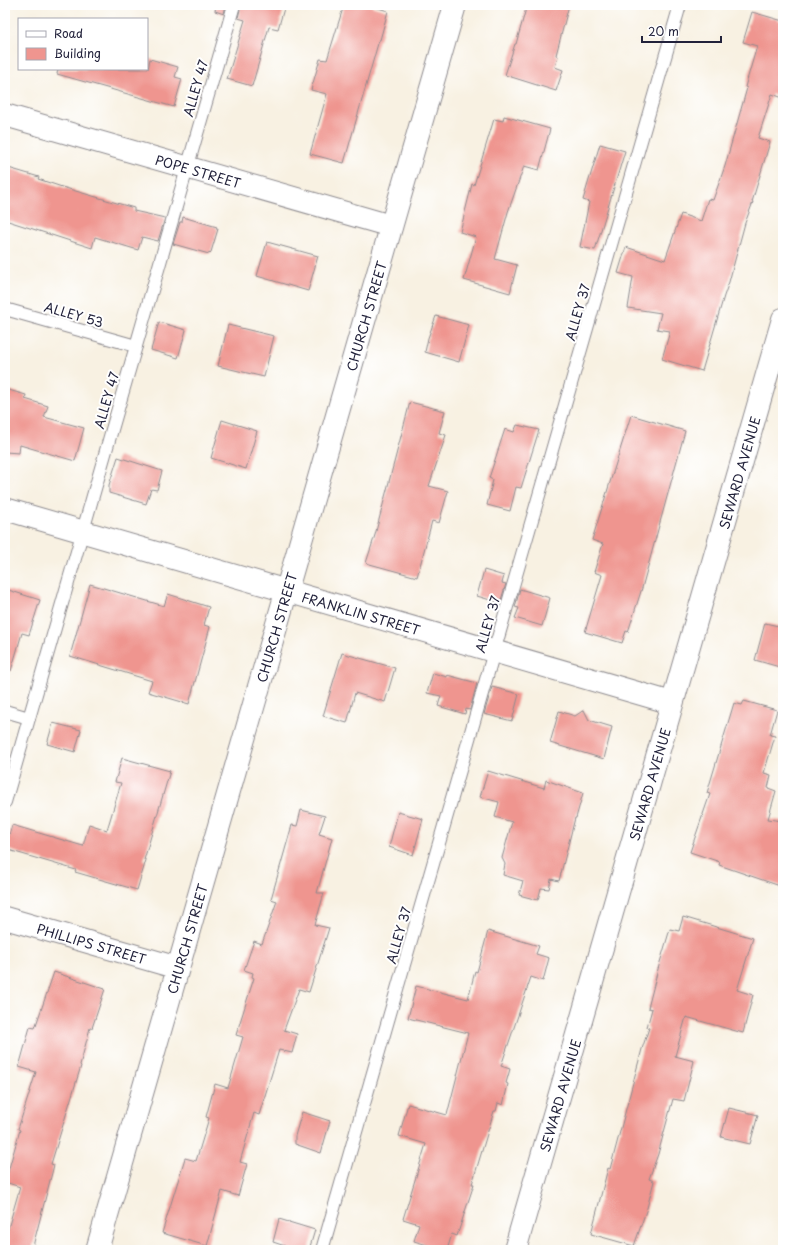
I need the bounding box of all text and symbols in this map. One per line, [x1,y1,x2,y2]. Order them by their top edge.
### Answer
legend [18,18,148,70]
scale bar [642,18,721,44]
text: 20 m [648,22,679,40]
text: Road [54,24,83,42]
text: Building [54,44,101,62]
street label: ALLEY 47 [178,57,212,119]
street label: POPE STREET [153,149,243,192]
street label: CHURCH STREET [341,258,390,373]
street label: ALLEY 37 [560,281,594,343]
street label: ALLEY 53 [42,297,106,331]
street label: ALLEY 47 [89,369,123,431]
street label: SEWARD AVENUE [714,414,764,531]
street label: CHURCH STREET [251,570,301,685]
street label: FRANKLIN STREET [300,586,423,639]
street label: ALLEY 37 [470,593,504,655]
street label: SEWARD AVENUE [624,725,674,843]
street label: CHURCH STREET [162,881,211,996]
street label: ALLEY 37 [381,904,415,966]
street label: PHILLIPS STREET [35,918,148,968]
street label: SEWARD AVENUE [534,1037,585,1154]

